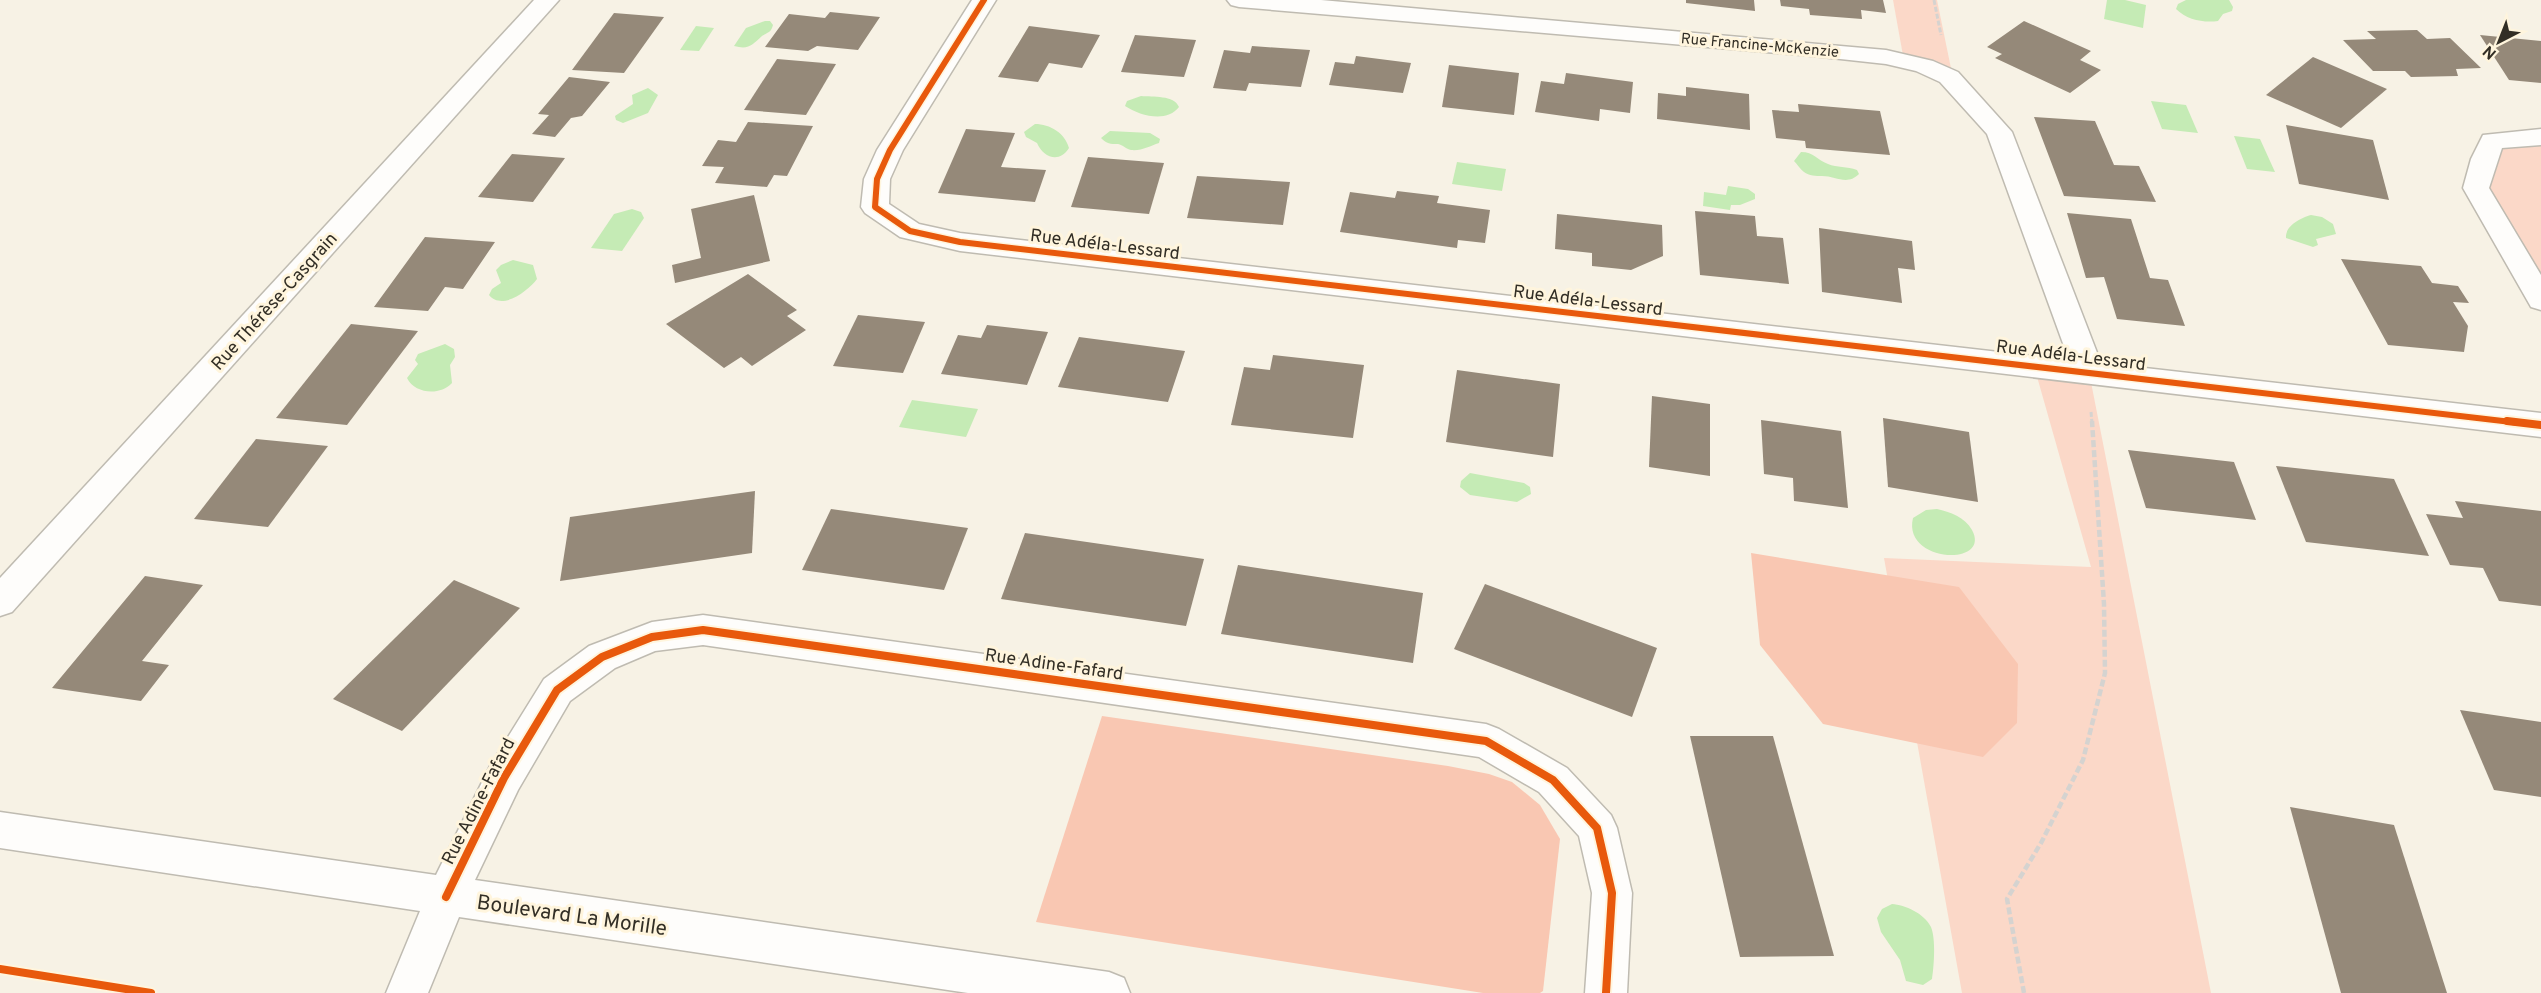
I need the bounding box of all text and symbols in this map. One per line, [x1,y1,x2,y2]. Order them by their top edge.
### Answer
north arrow [2469,12,2529,72]
street label: Rue Francine-McKenzie [1680,30,1840,63]
text: N [2479,40,2501,63]
street label: Rue Adéla-Lessard [1029,225,1181,266]
street label: Rue Thérèse-Casgrain [207,228,343,376]
street label: Rue Adéla-Lessard [1512,281,1664,322]
street label: Rue Adéla-Lessard [1995,336,2147,377]
street label: Rue Adine-Fafard [983,644,1124,687]
street label: Rue Adine-Fafard [437,734,521,869]
street label: Boulevard La Morille [475,890,669,943]

